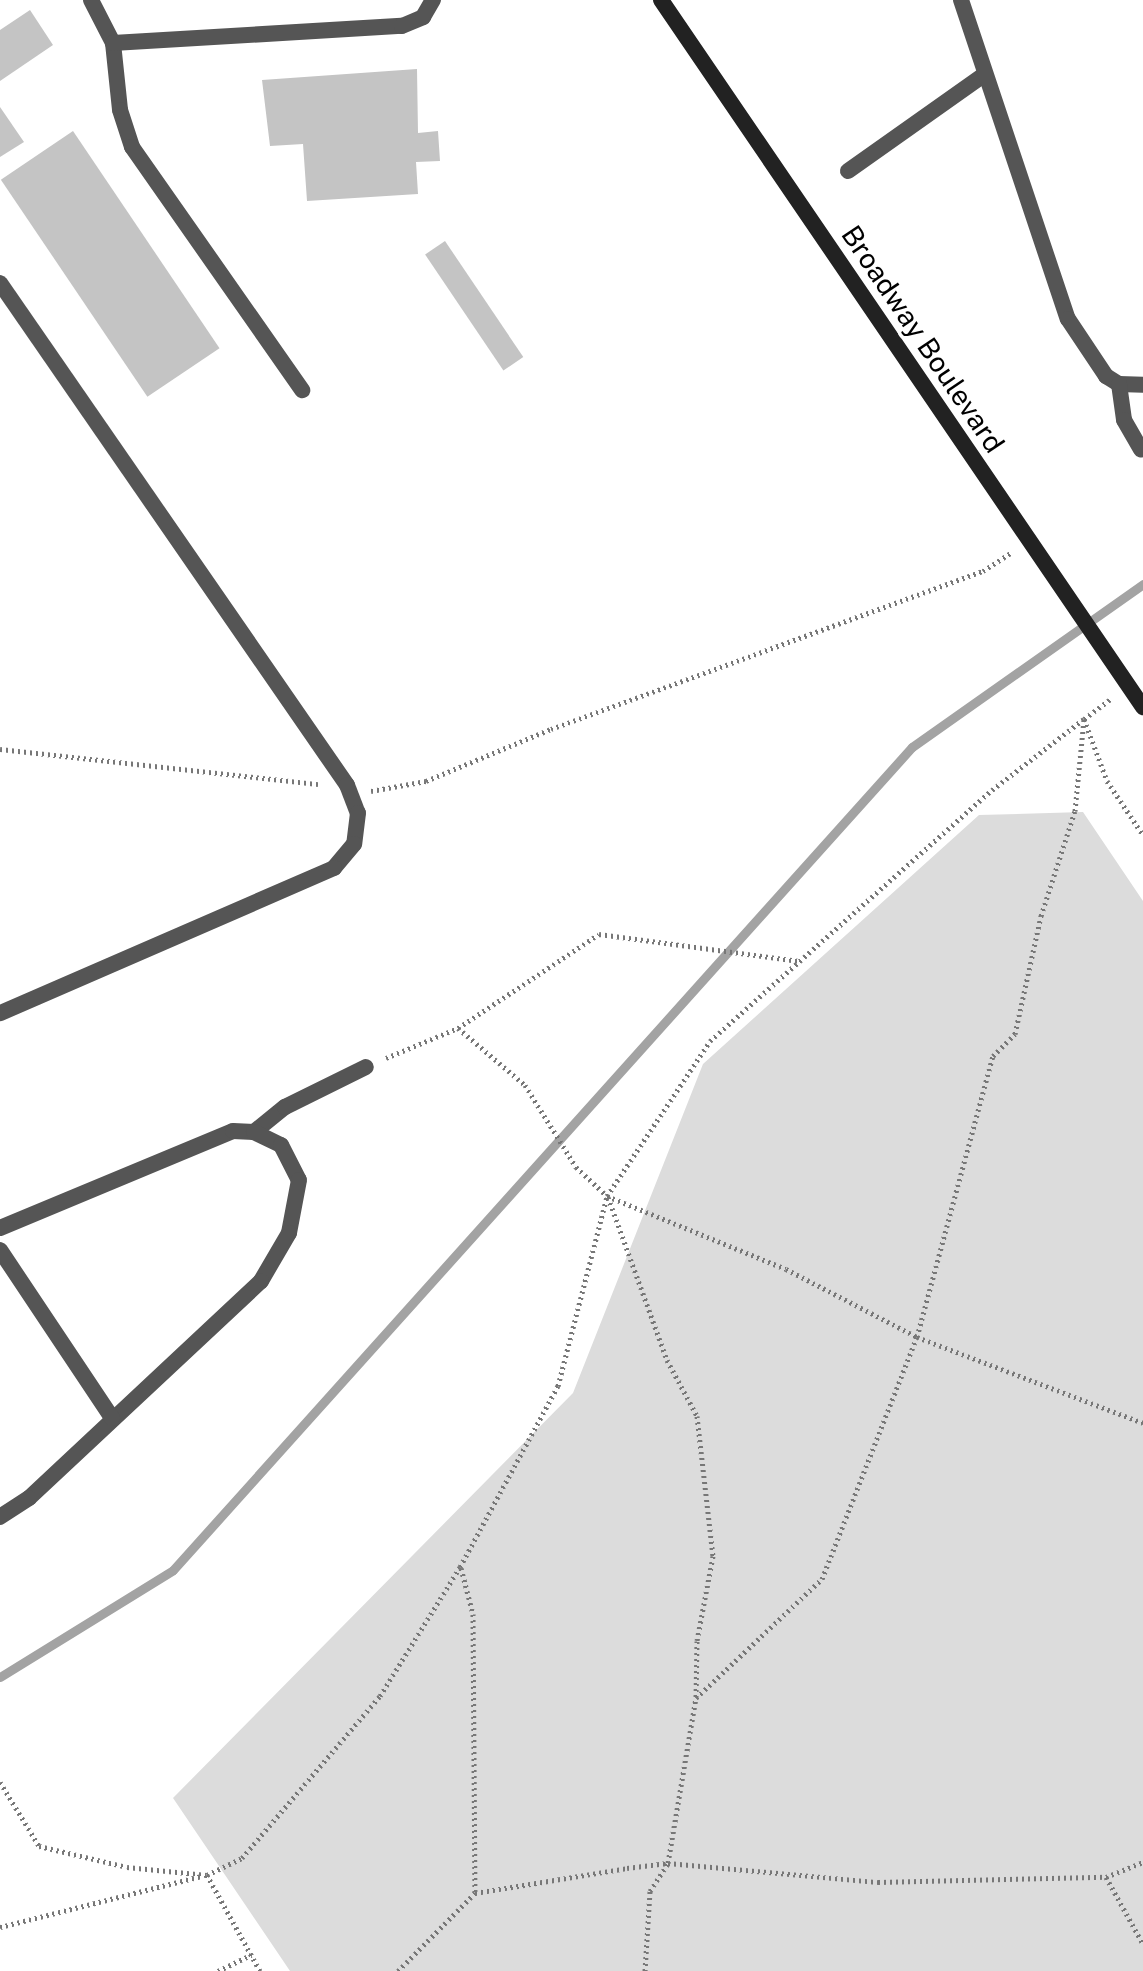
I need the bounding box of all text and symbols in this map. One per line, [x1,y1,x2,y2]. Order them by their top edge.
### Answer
street label: Broadway Boulevard [834,219,1012,459]

